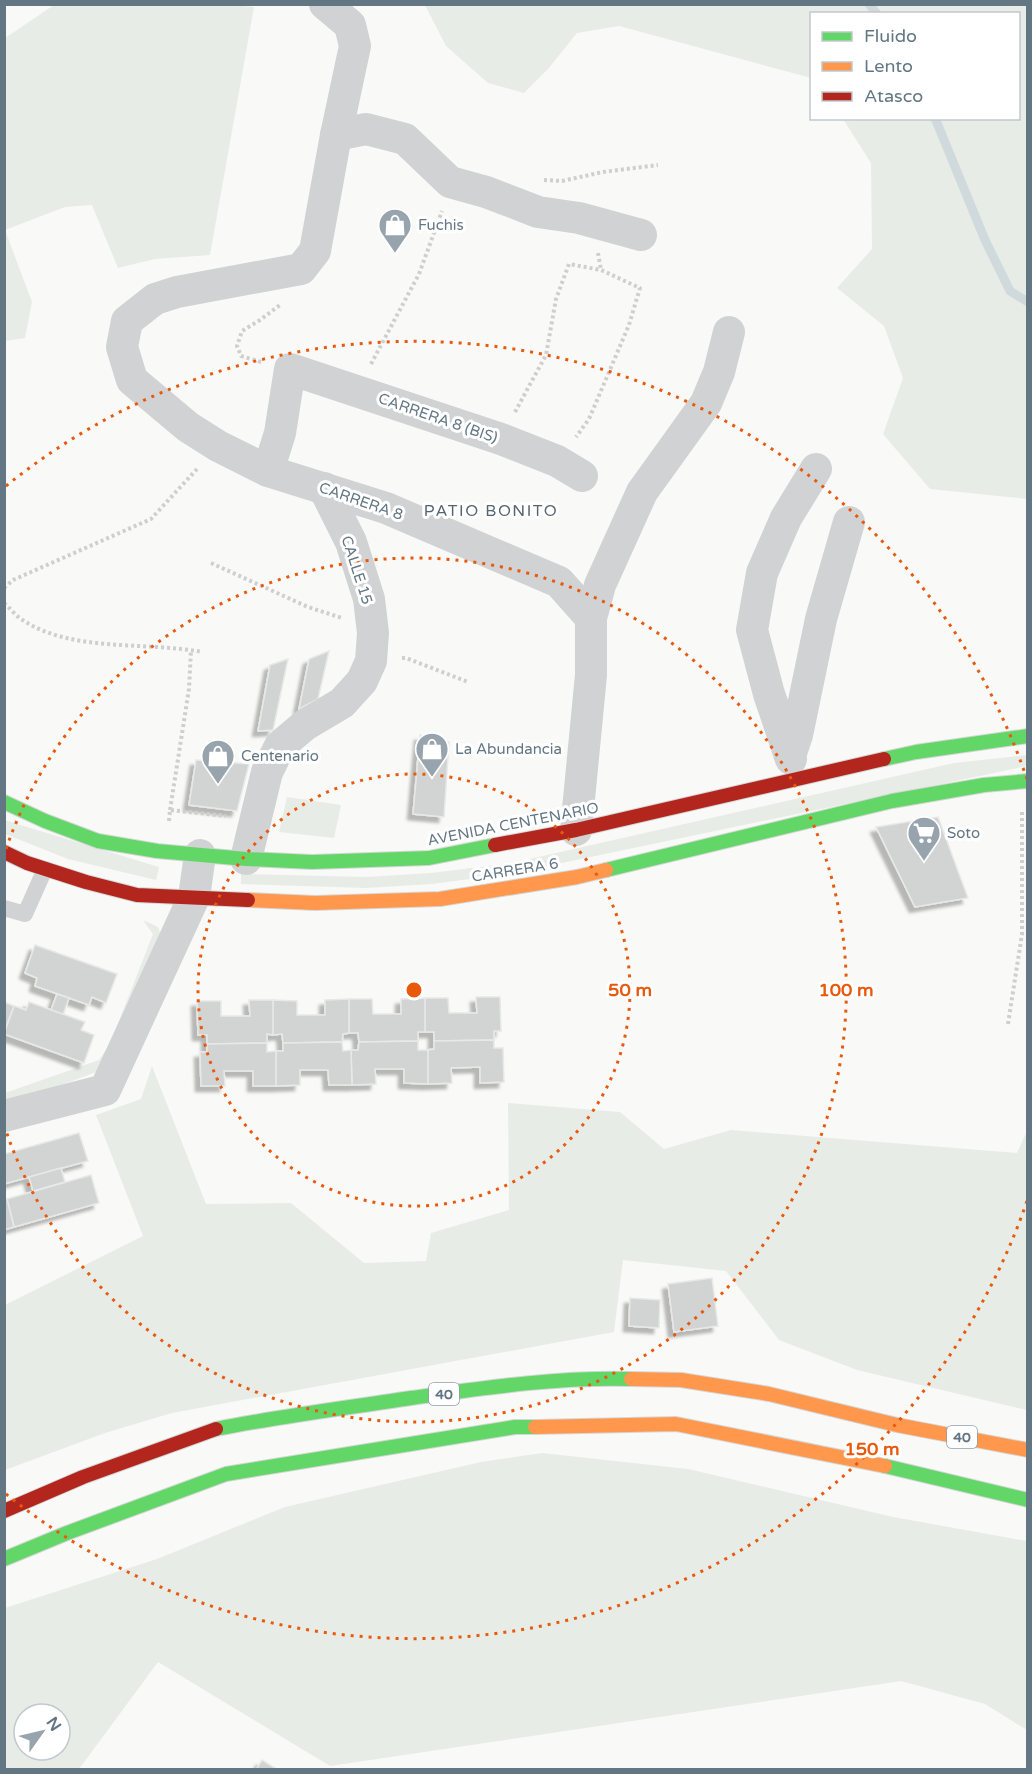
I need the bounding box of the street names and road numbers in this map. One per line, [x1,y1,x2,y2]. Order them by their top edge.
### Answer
street label: CARRERA 8 (BIS) [376,389,500,447]
street label: CARRERA 8 [317,478,405,524]
street label: CALLE 15 [337,533,377,607]
street label: AVENIDA CENTENARIO [426,799,600,849]
street label: CARRERA 6 [470,854,560,886]
road number: 40 [429,1383,459,1405]
road number: 40 [947,1426,977,1448]

